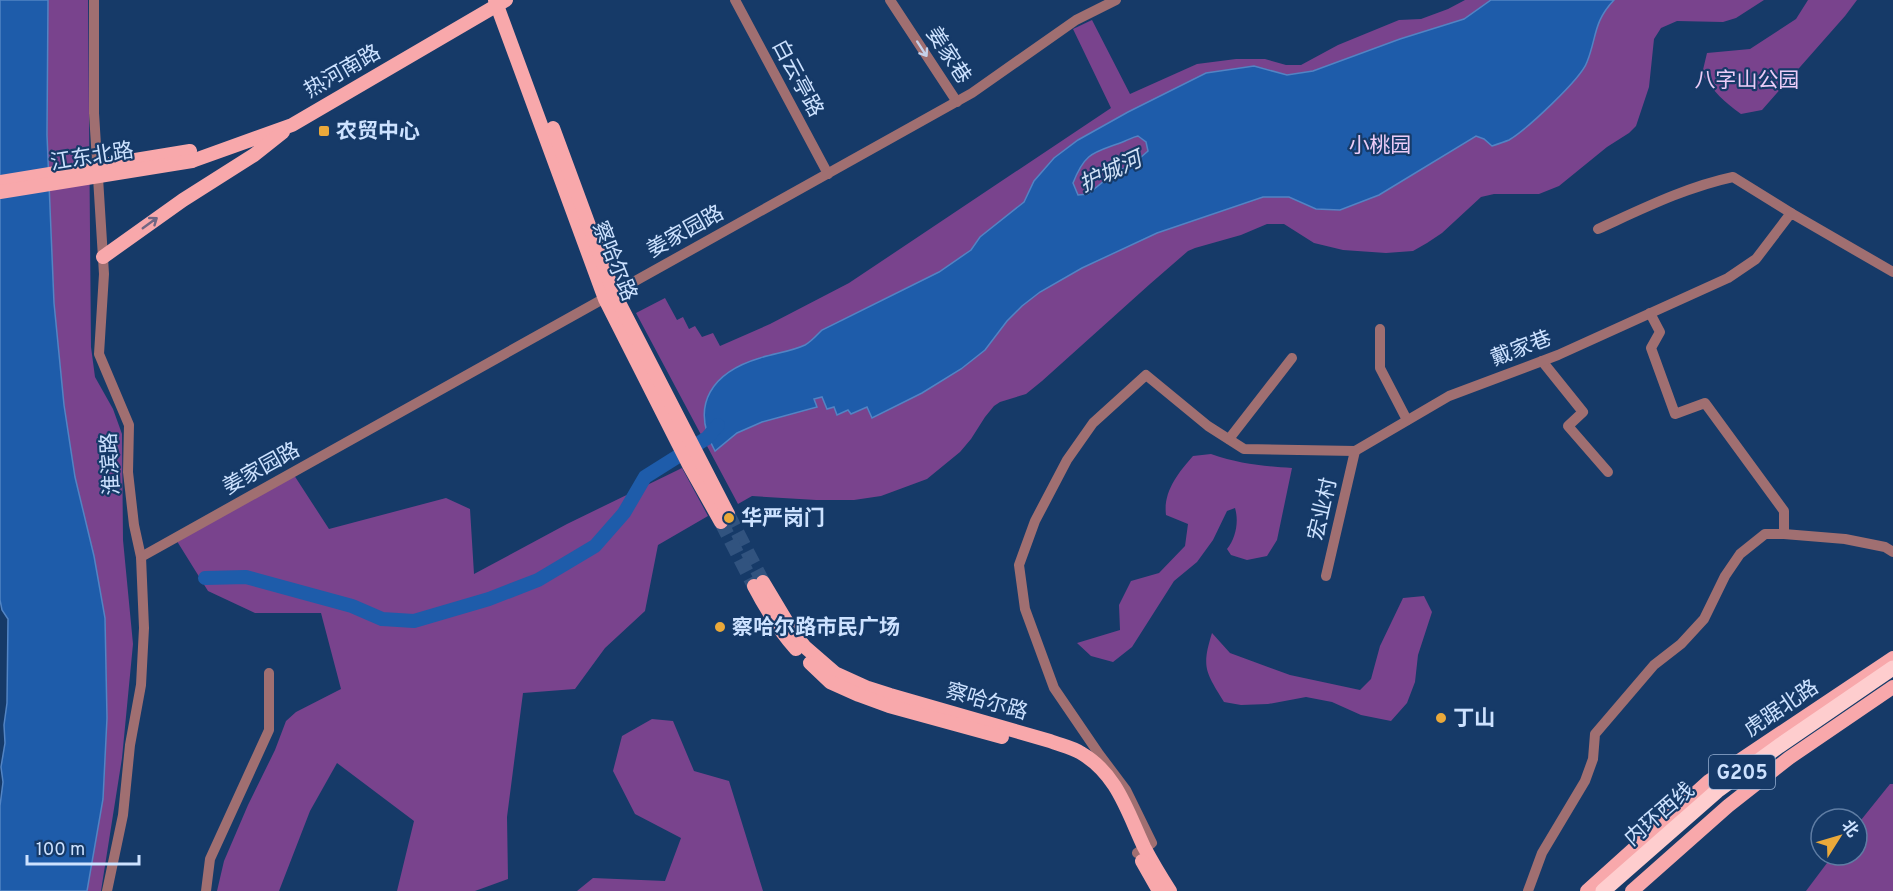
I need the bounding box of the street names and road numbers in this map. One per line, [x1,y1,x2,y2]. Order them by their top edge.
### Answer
street label: 姜家巷 [919,22,976,90]
street label: 白云亭路 [765,35,828,122]
street label: 热河南路 [300,40,386,105]
street label: 江东北路 [49,138,136,177]
street label: 姜家园路 [642,200,729,264]
street label: 察哈尔路 [585,218,642,306]
street label: 戴家巷 [1487,326,1556,373]
street label: 淮滨路 [96,432,127,496]
street label: 姜家园路 [218,437,305,501]
street label: 宏业村 [1303,476,1344,543]
street label: 虎踞北路 [1739,675,1824,744]
street label: 察哈尔路 [942,678,1031,727]
road number: G205 [1709,755,1775,789]
street label: 内环西线 [1619,777,1701,853]

